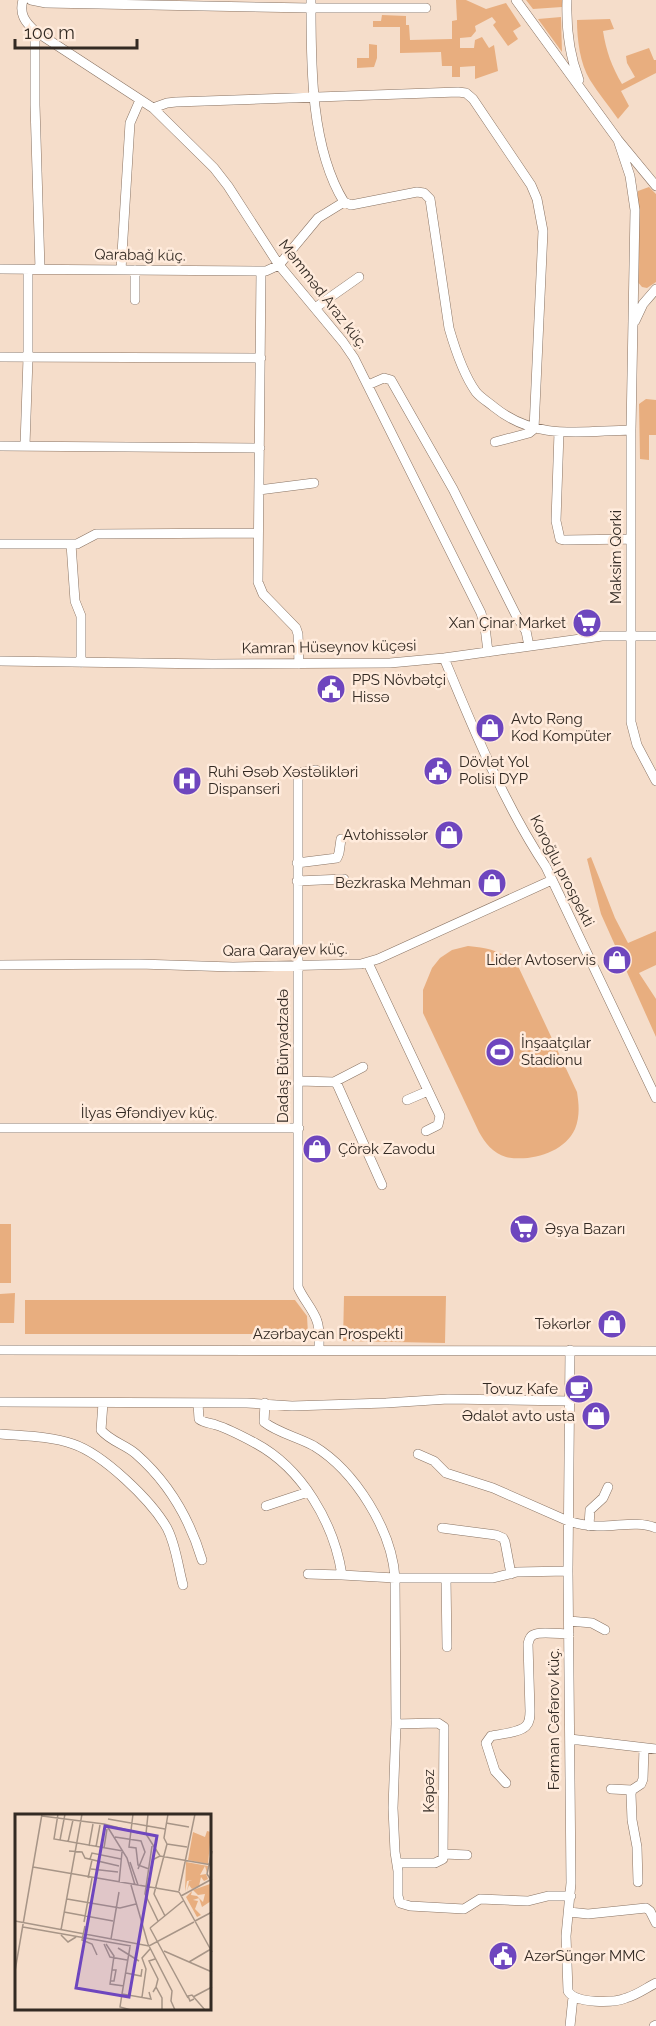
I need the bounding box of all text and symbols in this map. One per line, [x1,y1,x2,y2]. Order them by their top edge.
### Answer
scale bar [15,12,136,50]
text: 100 m [24,22,75,43]
street label: Məmməd Araz küç. [275,236,371,352]
street label: Qarabağ küç. [94,245,186,265]
street label: Maksim Qorki [607,510,625,604]
supermarket icon: Xan Çinar Market [571,607,603,639]
place label: Xan Çinar Market [449,614,566,632]
street label: Kamran Hüseynov küçəsi [241,636,417,658]
place label: PPS Növbətçi Hissə [352,671,446,706]
public building icon: PPS Növbətçi Hissə [315,673,347,705]
place label: Avto Rəng Kod Kompüter [511,710,612,745]
shop icon: Avto Rəng Kod Kompüter [474,712,506,744]
place label: Dövlət Yol Polisi DYP [459,753,530,788]
public building icon: Dövlət Yol Polisi DYP [422,755,454,787]
place label: Ruhi Əsəb Xəstəlikləri Dispanseri [208,763,358,798]
hospital icon: Ruhi Əsəb Xəstəlikləri Dispanseri [171,765,203,797]
street label: Koroğlu prospekti [526,812,598,930]
shop icon: Avtohissələr [433,819,465,851]
place label: Avtohissələr [343,826,429,844]
shop icon: Bezkraska Mehman [476,867,508,899]
place label: Bezkraska Mehman [335,874,471,892]
street label: Qara Qarayev küç. [222,940,348,960]
shop icon: Lider Avtoservis [601,944,633,976]
place label: Lider Avtoservis [486,951,596,969]
street label: Dadaş Bünyadzadə [274,989,292,1123]
place label: İnşaatçılar Stadionu [521,1033,592,1069]
sports icon: İnşaatçılar Stadionu [484,1036,516,1068]
street label: İlyas Əfəndiyev küç. [81,1103,217,1122]
shop icon: Çörək Zavodu [301,1133,333,1165]
place label: Çörək Zavodu [338,1140,435,1158]
supermarket icon: Əşya Bazarı [508,1213,540,1245]
place label: Əşya Bazarı [545,1220,625,1238]
shop icon: Təkərlər [596,1308,628,1340]
place label: Təkərlər [535,1315,592,1333]
street label: Azərbaycan Prospekti [253,1325,403,1343]
cafe icon: Tovuz Kafe [563,1373,595,1405]
place label: Tovuz Kafe [482,1380,558,1398]
shop icon: Ədalət avto usta [580,1400,612,1432]
place label: Ədalət avto usta [462,1407,575,1425]
street label: Fərman Cəfərov küç. [545,1648,563,1790]
street label: Kəpəz [420,1769,438,1813]
inset map [15,1814,212,2011]
public building icon: AzərSüngər MMC [487,1940,519,1972]
place label: AzərSüngər MMC [524,1947,646,1965]

